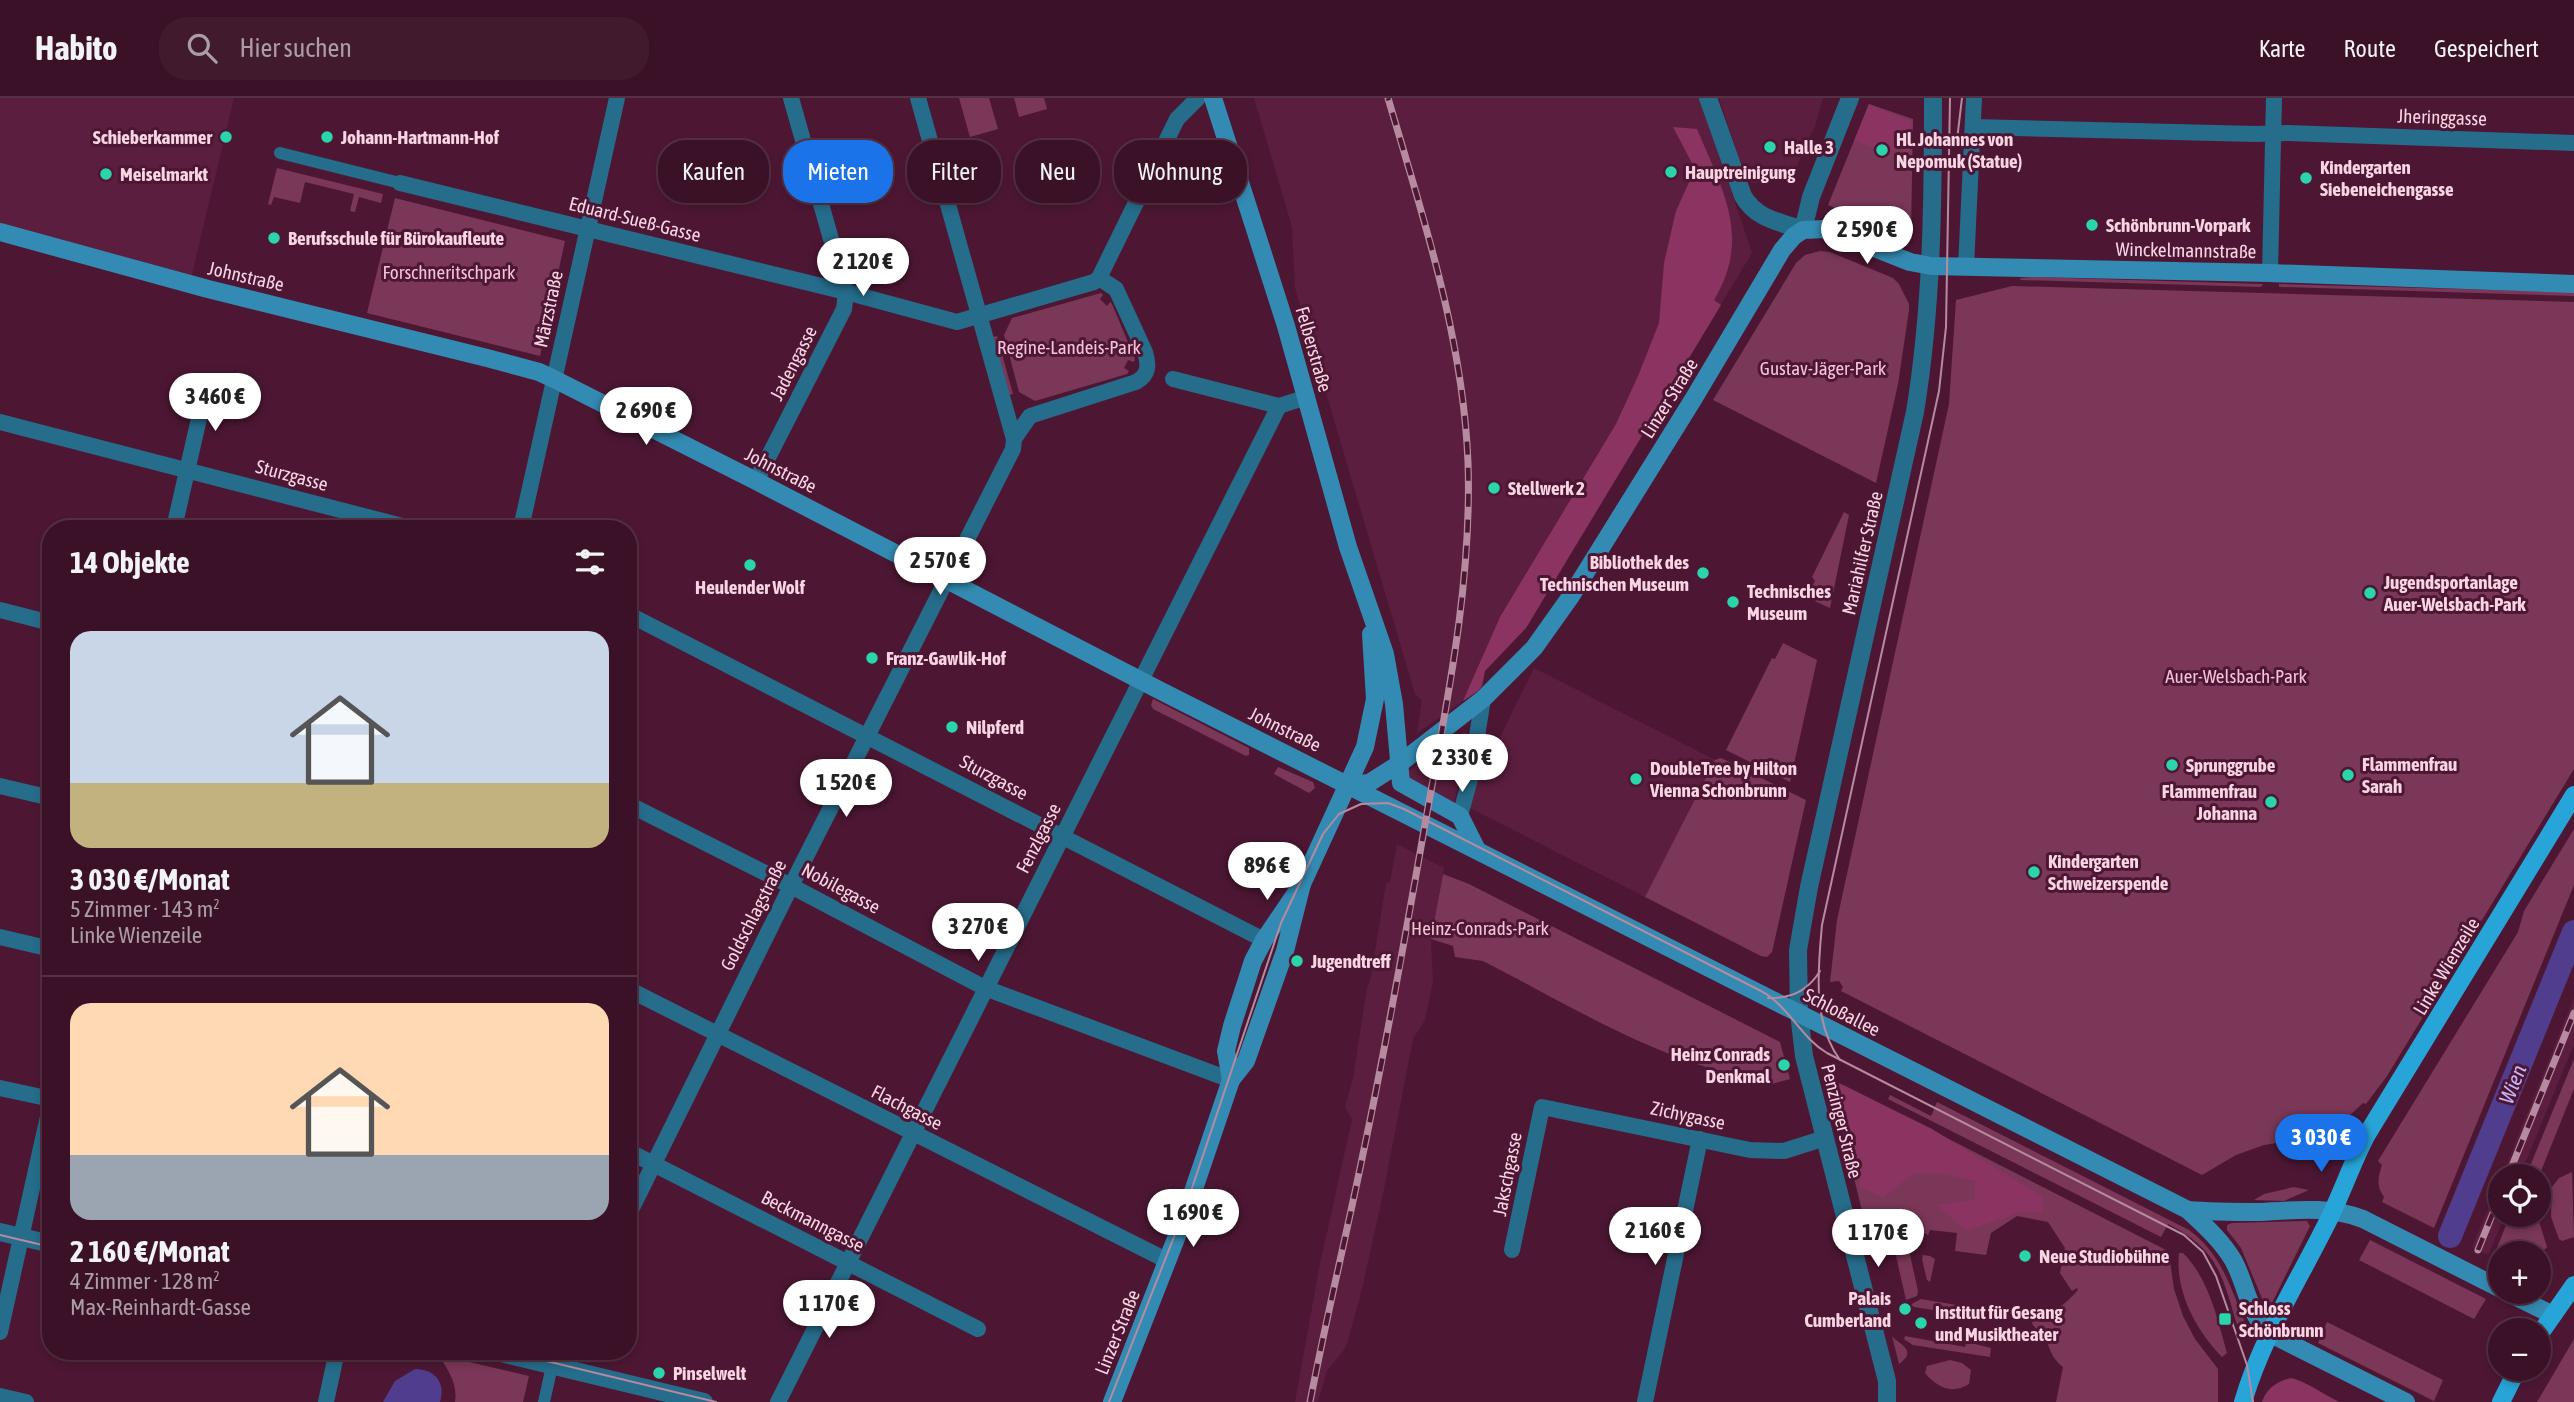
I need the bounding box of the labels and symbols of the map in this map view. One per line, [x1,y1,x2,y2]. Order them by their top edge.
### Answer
street label: Jheringgasse [2397,104,2487,130]
place label: Schieberkammer [93,126,212,148]
place label: Johann-Hartmann-Hof [340,126,500,148]
place label: Hl. Johannes von Nepomuk (Statue) [1896,128,2022,172]
marker: Schieberkammer [218,129,234,145]
marker: Johann-Hartmann-Hof [319,129,335,145]
place label: Halle 3 [1784,136,1834,158]
marker: Halle 3 [1762,139,1778,155]
marker: Hl. Johannes von Nepomuk (Statue) [1874,142,1890,158]
place label: Kindergarten Siebeneichengasse [2320,156,2454,200]
place label: Hauptreinigung [1685,161,1796,183]
place label: Meiselmarkt [120,163,209,185]
marker: Hauptreinigung [1663,164,1679,180]
marker: Meiselmarkt [98,166,114,182]
marker: Kindergarten Siebeneichengasse [2298,170,2314,186]
street label: Eduard-Sueß-Gasse [567,192,703,246]
pin: 2 590 € [1802,206,1932,266]
place label: Schönbrunn-Vorpark [2106,214,2251,236]
marker: Schönbrunn-Vorpark [2084,217,2100,233]
place label: Berufsschule für Bürokaufleute [288,227,504,249]
marker: Berufsschule für Bürokaufleute [266,230,282,246]
pin: 2 120 € [798,238,928,298]
street label: Winckelmannstraße [2115,238,2257,262]
street label: Johnstraße [206,257,286,295]
park label: Forschneritschpark [383,261,516,283]
street label: Märzstraße [529,269,567,349]
street label: Felberstraße [1291,304,1337,394]
street label: Jadengasse [765,322,821,404]
park label: Regine-Landeis-Park [997,336,1142,358]
street label: Linzer Straße [1636,354,1702,442]
park label: Gustav-Jäger-Park [1760,357,1887,379]
pin: 3 460 € [150,374,280,433]
pin: 2 690 € [581,388,711,447]
street label: Johnstraße [742,443,820,497]
street label: Sturzgasse [254,455,330,495]
place label: Stellwerk 2 [1508,477,1585,499]
marker: Stellwerk 2 [1486,480,1502,496]
street label: Mariahilfer Straße [1837,489,1887,617]
pin: 2 570 € [875,538,1005,597]
place label: Bibliothek des Technischen Museum [1540,551,1689,595]
marker: Heulender Wolf [742,557,758,573]
marker: Bibliothek des Technischen Museum [1695,565,1711,581]
place label: Jugendsportanlage Auer-Welsbach-Park [2383,571,2526,615]
place label: Heulender Wolf [695,576,806,598]
place label: Technisches Museum [1747,580,1831,624]
marker: Jugendsportanlage Auer-Welsbach-Park [2362,585,2378,601]
marker: Technisches Museum [1725,594,1741,610]
place label: Franz-Gawlik-Hof [886,647,1007,669]
marker: Franz-Gawlik-Hof [864,650,880,666]
park label: Auer-Welsbach-Park [2165,665,2307,687]
street label: Johnstraße [1245,702,1325,756]
place label: Nilpferd [966,716,1024,738]
marker: Nilpferd [944,719,960,735]
pin: 2 330 € [1397,734,1527,794]
street label: Sturzgasse [956,750,1032,804]
place label: Flammenfrau Sarah [2362,753,2457,797]
place label: Sprunggrube [2186,754,2276,776]
place label: DoubleTree by Hilton Vienna Schonbrunn [1649,757,1797,801]
marker: Sprunggrube [2164,757,2180,773]
pin: 1 520 € [781,760,911,819]
marker: Flammenfrau Sarah [2340,767,2356,783]
marker: DoubleTree by Hilton Vienna Schonbrunn [1628,771,1644,787]
place label: Flammenfrau Johanna [2162,780,2257,824]
marker: Flammenfrau Johanna [2263,794,2279,810]
street label: Fenzlgasse [1011,799,1065,877]
pin: 896 € [1218,842,1316,902]
place label: Kindergarten Schweizerspende [2048,850,2169,894]
street label: Goldschlagstraße [716,856,790,974]
street label: Nobilegasse [798,858,884,918]
marker: Kindergarten Schweizerspende [2026,864,2042,880]
pin: 3 270 € [913,904,1043,963]
street label: Linke Wienzeile [2408,914,2484,1018]
park label: Heinz-Conrads-Park [1411,917,1550,939]
place label: Jugendtreff [1310,950,1392,972]
marker: Jugendtreff [1289,953,1305,969]
street label: Schloßallee [1800,983,1884,1041]
place label: Heinz Conrads Denkmal [1671,1043,1771,1087]
marker: Heinz Conrads Denkmal [1776,1057,1792,1073]
water label: Wien [2493,1061,2531,1107]
street label: Penzinger Straße [1817,1062,1867,1180]
street label: Flachgasse [868,1080,946,1134]
street label: Zichygasse [1649,1096,1727,1134]
pin: 3 030 € [2256,1114,2386,1174]
street label: Jakschgasse [1488,1130,1526,1218]
street label: Beckmanngasse [758,1186,868,1256]
pin: 1 690 € [1128,1190,1258,1249]
pin: 2 160 € [1590,1208,1720,1267]
pin: 1 170 € [1813,1210,1943,1269]
place label: Neue Studiobühne [2039,1245,2170,1267]
marker: Neue Studiobühne [2017,1248,2033,1264]
pin: 1 170 € [764,1280,894,1340]
street label: Linzer Straße [1090,1286,1144,1378]
place label: Palais Cumberland [1804,1287,1891,1331]
place label: Schloss Schönbrunn [2239,1297,2324,1341]
marker: Palais Cumberland [1897,1301,1913,1317]
place label: Institut für Gesang und Musiktheater [1935,1301,2063,1345]
marker: Schloss Schönbrunn [2217,1311,2233,1327]
marker: Institut für Gesang und Musiktheater [1913,1315,1929,1331]
place label: Pinselwelt [673,1362,747,1384]
marker: Pinselwelt [651,1365,667,1381]

